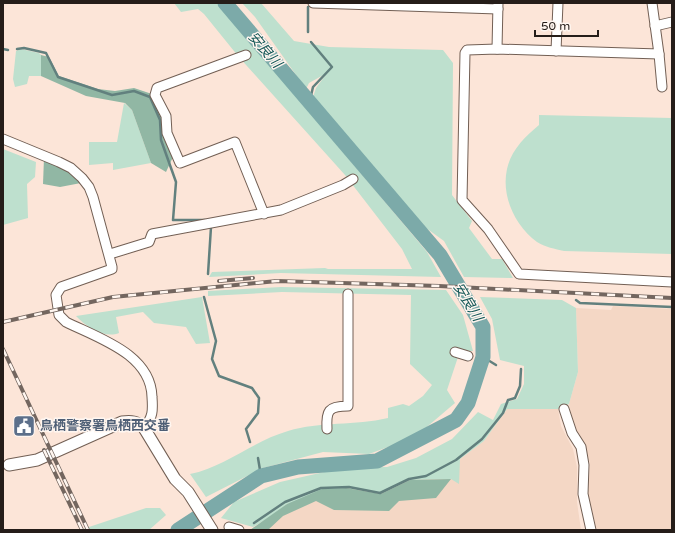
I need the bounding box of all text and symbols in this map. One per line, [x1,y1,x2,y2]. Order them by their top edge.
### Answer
scale bar [535,12,598,38]
text: 50 m [541,19,570,33]
water label: 安良川 [245,29,287,73]
water label: 安良川 [450,280,487,326]
public building icon: 鳥栖警察署鳥栖西交番 [11,413,37,439]
place label: 鳥栖警察署鳥栖西交番 [40,418,170,434]

